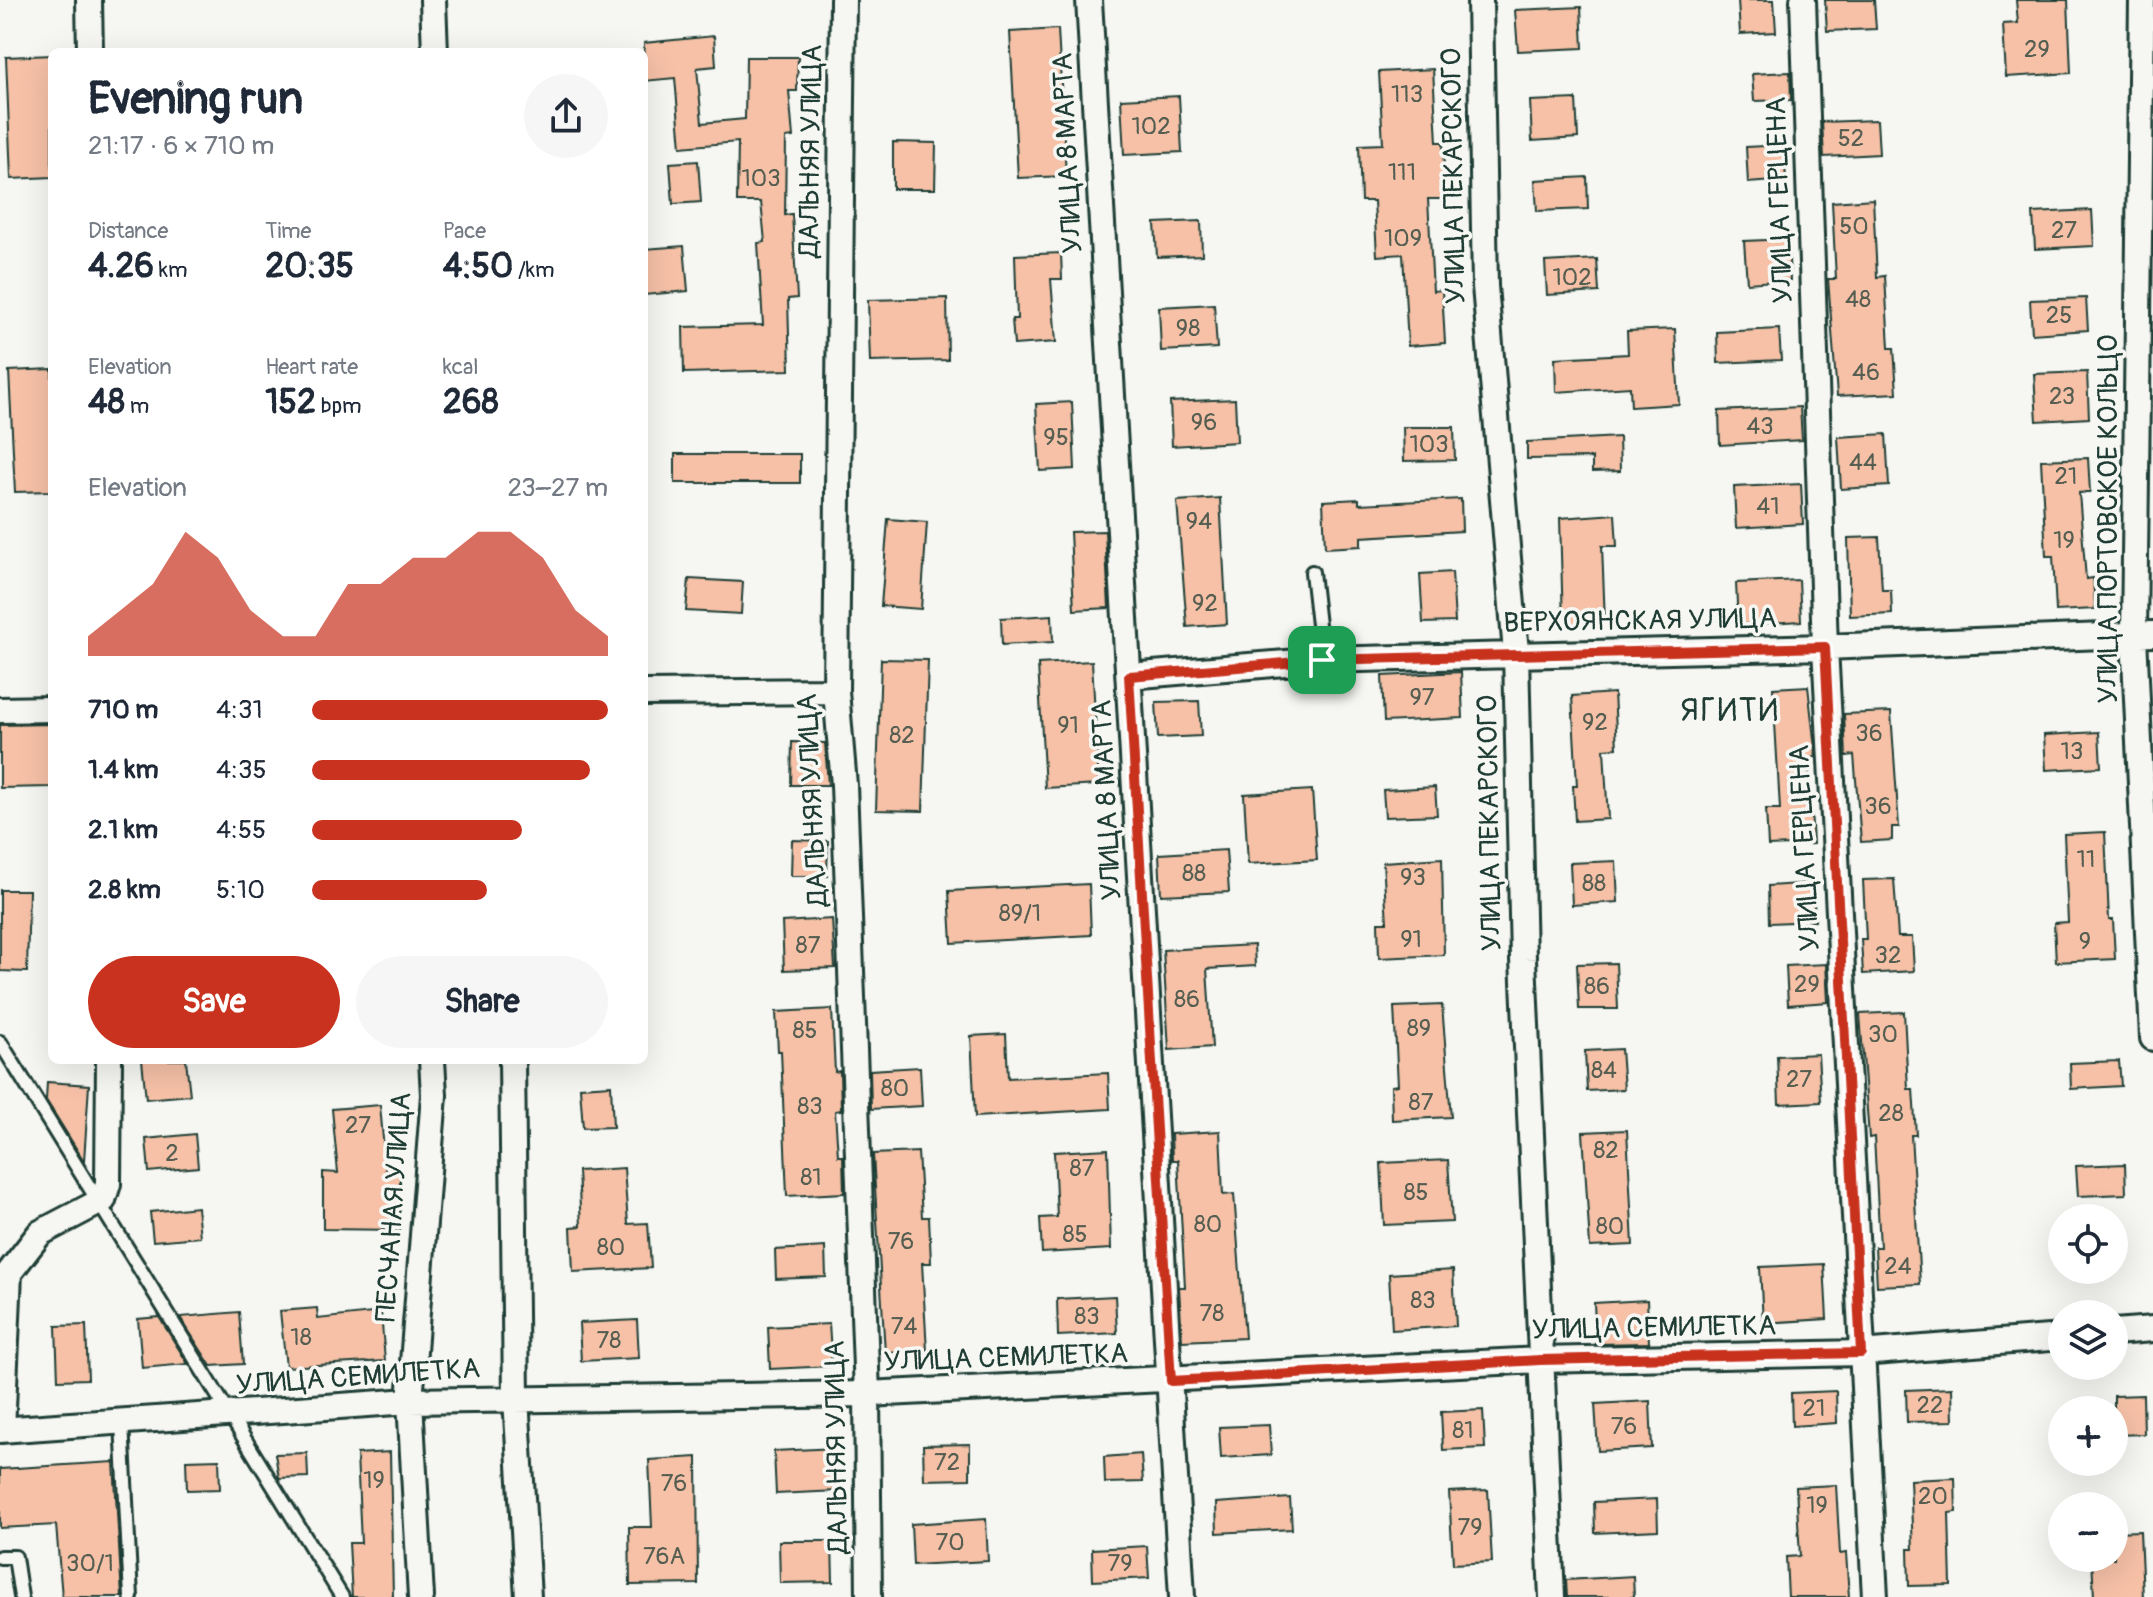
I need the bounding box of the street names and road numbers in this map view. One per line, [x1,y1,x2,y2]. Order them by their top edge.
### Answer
street label: ДАЛЬНЯЯ УЛИЦА [792,44,830,259]
street label: УЛИЦА ПЕКАРСКОГО [1434,47,1474,305]
street label: УЛИЦА 8 МАРТА [1045,52,1091,254]
street label: УЛИЦА ГЕРЦЕНА [1759,96,1801,304]
street label: УЛИЦА ПОРТОВСКОЕ КОЛЬЦО [2091,334,2126,704]
street label: ВЕРХОЯНСКАЯ УЛИЦА [1503,601,1777,641]
street label: ДАЛЬНЯЯ УЛИЦА [790,693,836,908]
street label: УЛИЦА ПЕКАРСКОГО [1470,694,1510,952]
street label: УЛИЦА 8 МАРТА [1084,699,1130,901]
street label: УЛИЦА ГЕРЦЕНА [1782,744,1828,952]
street label: ПЕСЧАНАЯ УЛИЦА [369,1091,419,1323]
street label: УЛИЦА СЕМИЛЕТКА [1531,1308,1777,1348]
street label: УЛИЦА СЕМИЛЕТКА [883,1336,1129,1380]
street label: ДАЛЬНЯЯ УЛИЦА [818,1340,856,1555]
street label: УЛИЦА СЕМИЛЕТКА [235,1351,481,1403]

